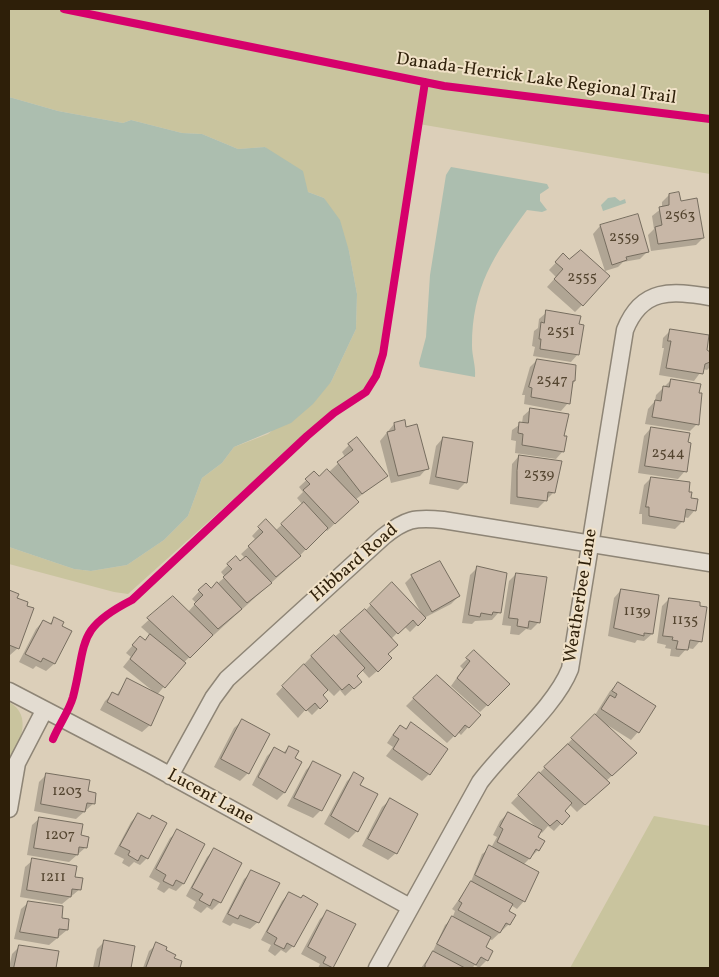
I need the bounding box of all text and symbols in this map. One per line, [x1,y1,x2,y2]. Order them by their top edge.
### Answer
street label: Danada-Herrick Lake Regional Trail [395,50,677,110]
house number: 2563 [665,207,695,225]
house number: 2559 [609,229,639,247]
house number: 2555 [567,269,597,287]
house number: 2551 [547,323,575,341]
house number: 2547 [536,372,568,390]
house number: 2544 [651,445,685,463]
house number: 2539 [524,466,554,484]
street label: Hibbard Road [307,520,403,608]
street label: Weatherbee Lane [561,527,603,665]
house number: 1139 [624,603,650,621]
house number: 1135 [672,612,698,630]
street label: Lucent Lane [163,765,257,831]
house number: 1203 [52,783,82,801]
house number: 1207 [45,827,75,845]
house number: 1211 [40,869,66,887]

